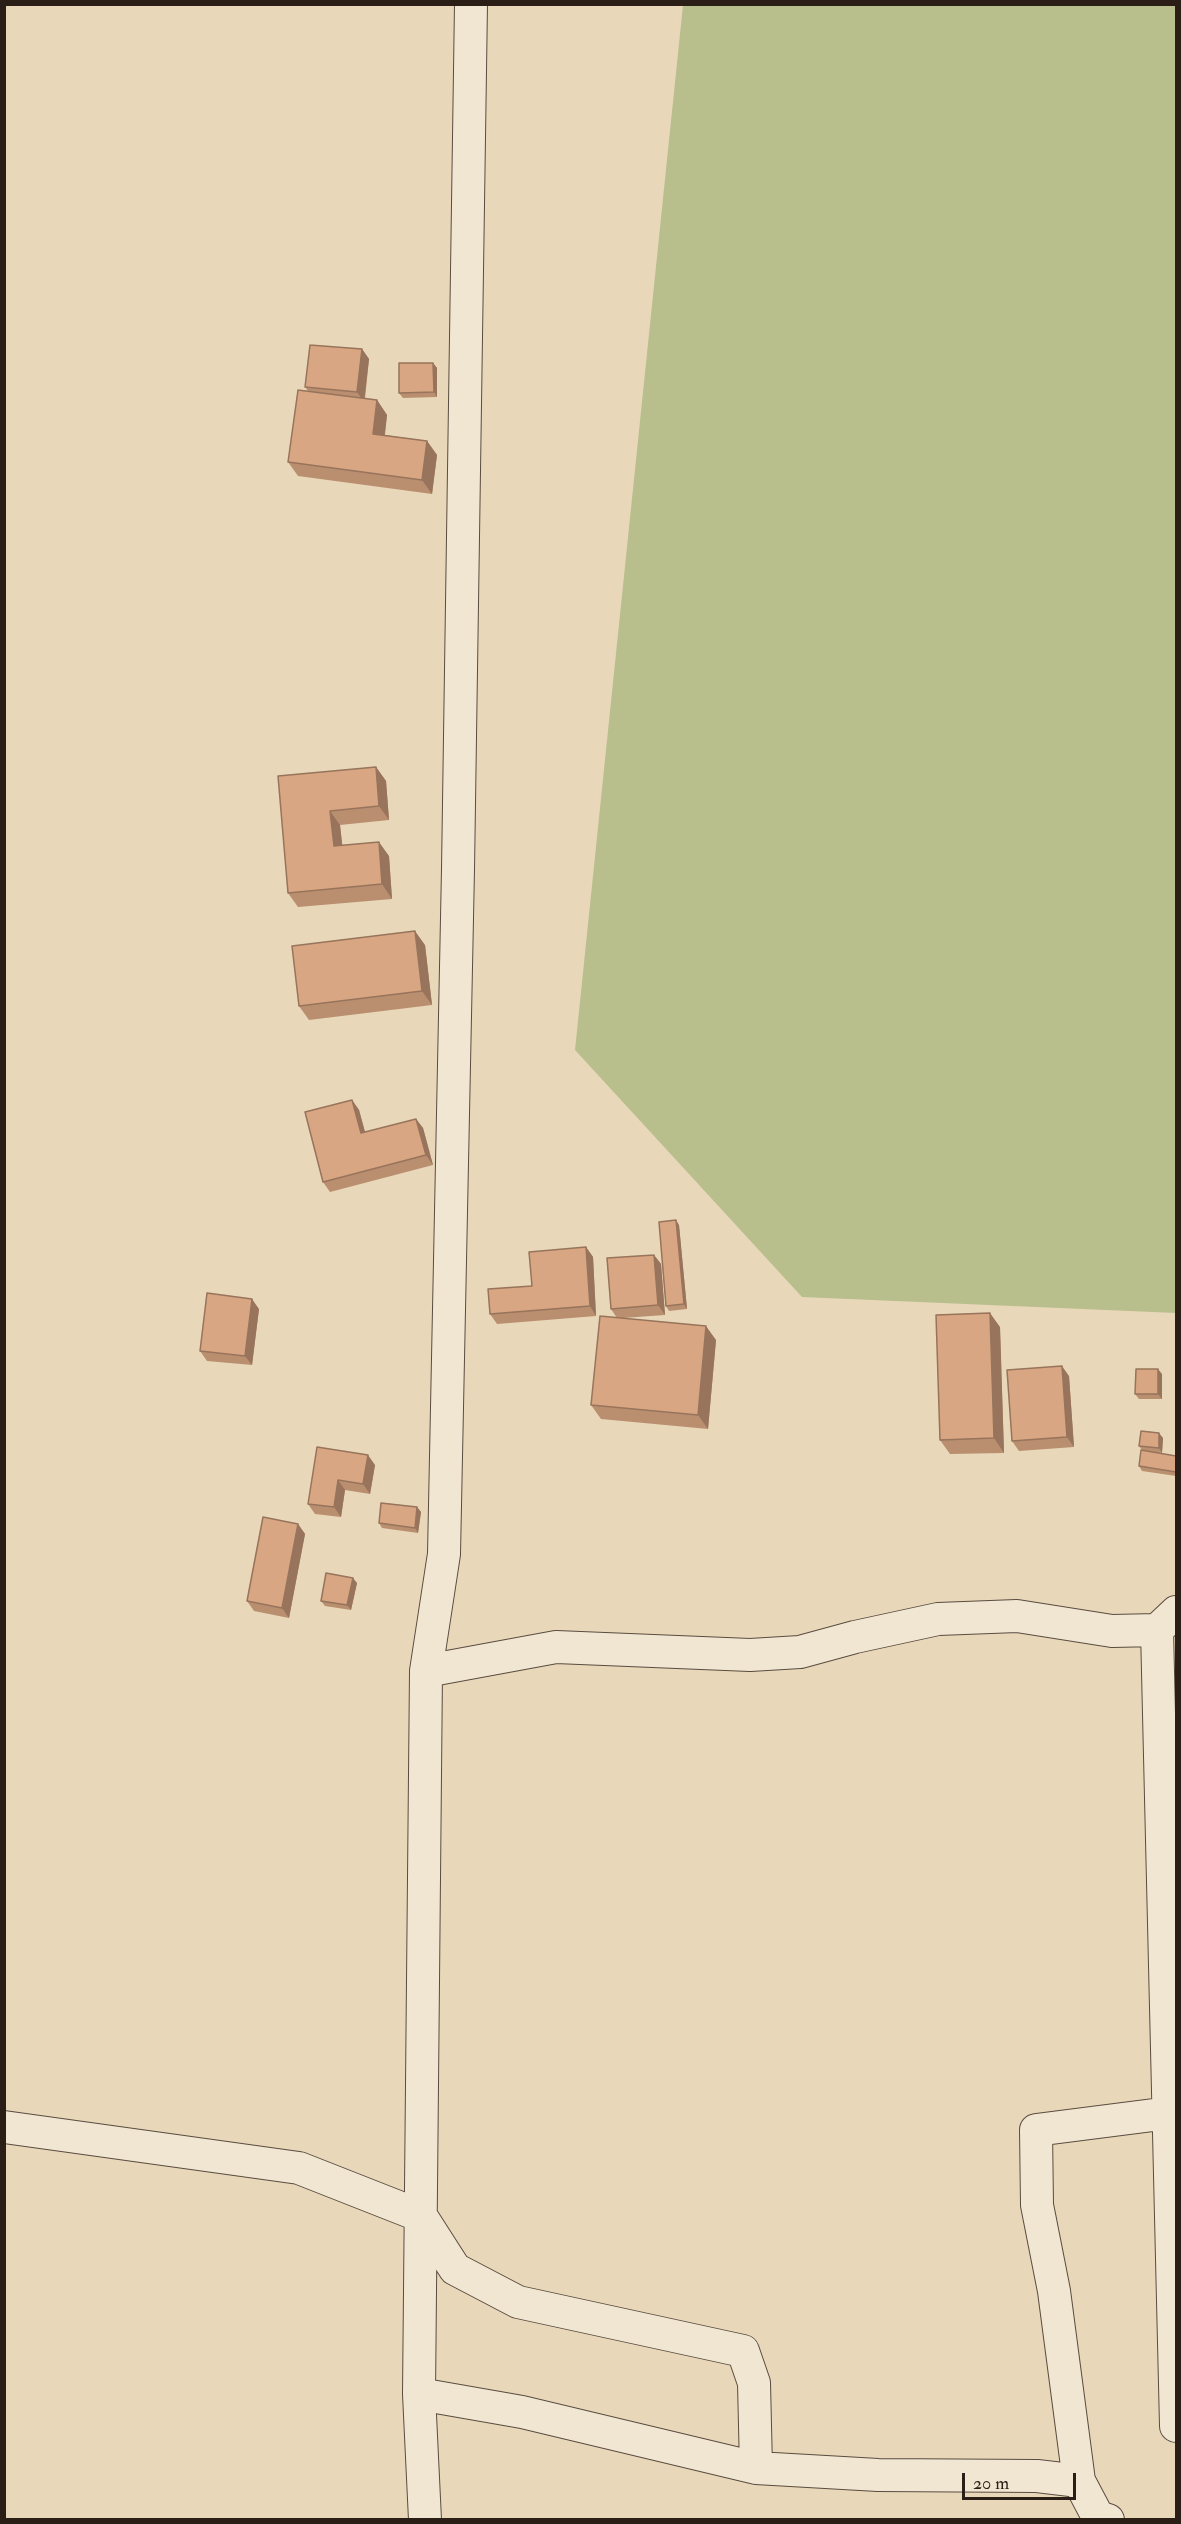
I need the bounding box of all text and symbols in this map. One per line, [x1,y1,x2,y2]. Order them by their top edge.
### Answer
scale bar [965,2461,1079,2499]
text: 20 m [973,2472,1009,2495]

